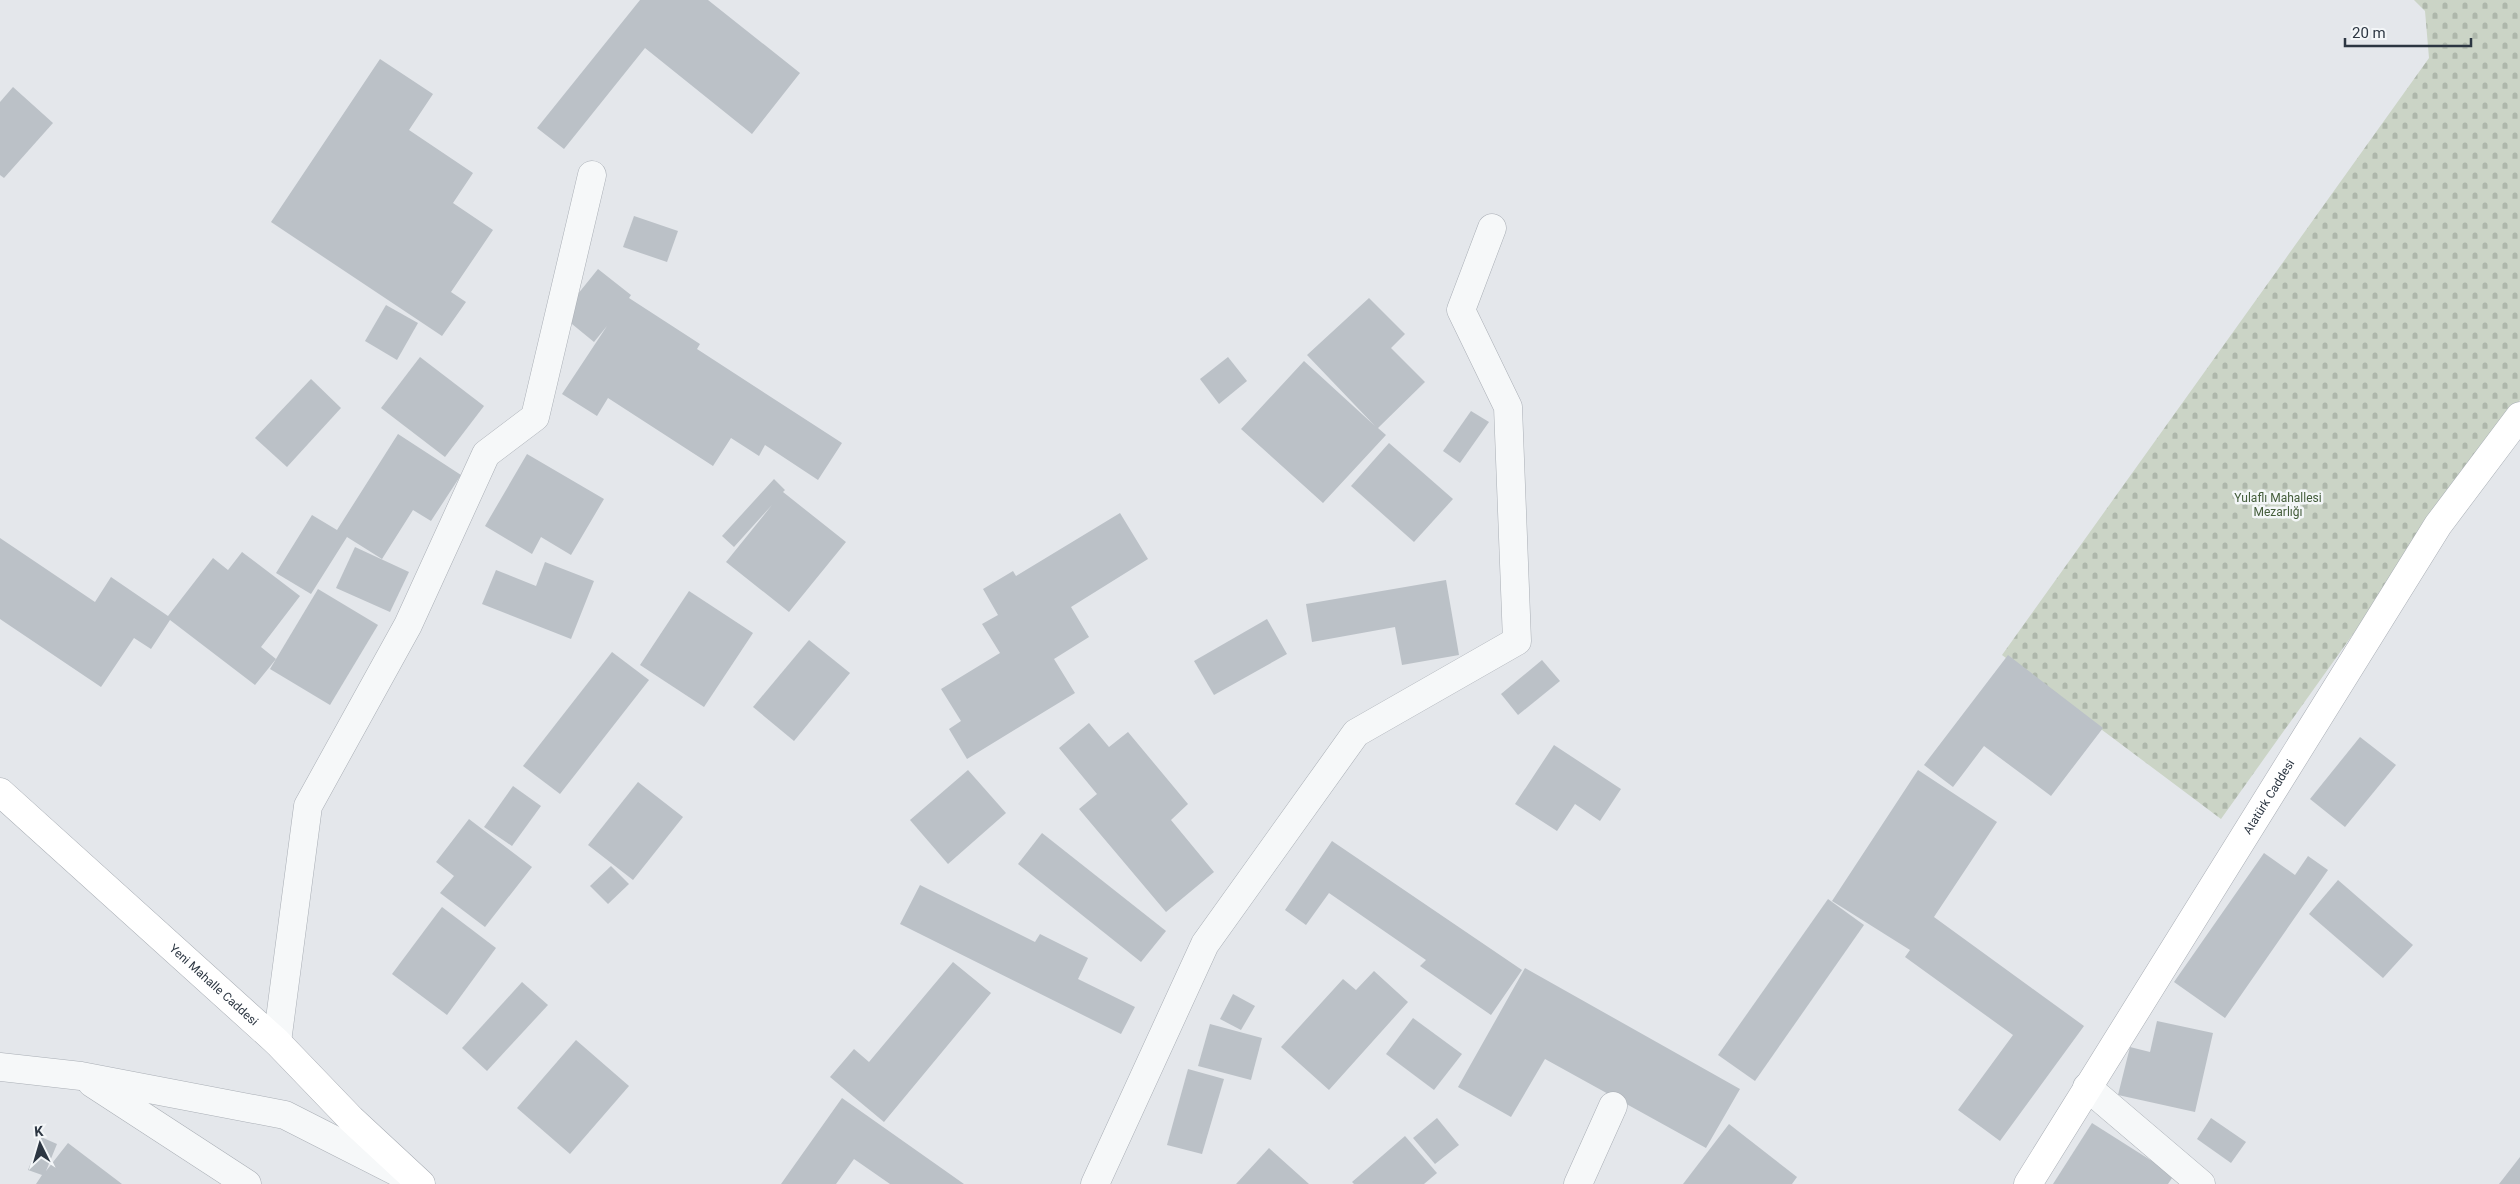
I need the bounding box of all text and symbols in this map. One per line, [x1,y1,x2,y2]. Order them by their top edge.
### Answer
scale bar [2345,15,2471,47]
text: 20 m [2352,24,2386,42]
park label: Yulaflı Mahallesi Mezarlığı [2234,491,2322,519]
street label: Atatürk Caddesi [2240,757,2297,837]
street label: Yeni Mahalle Caddesi [167,941,261,1029]
north arrow [15,1119,65,1169]
text: K [34,1123,44,1139]

